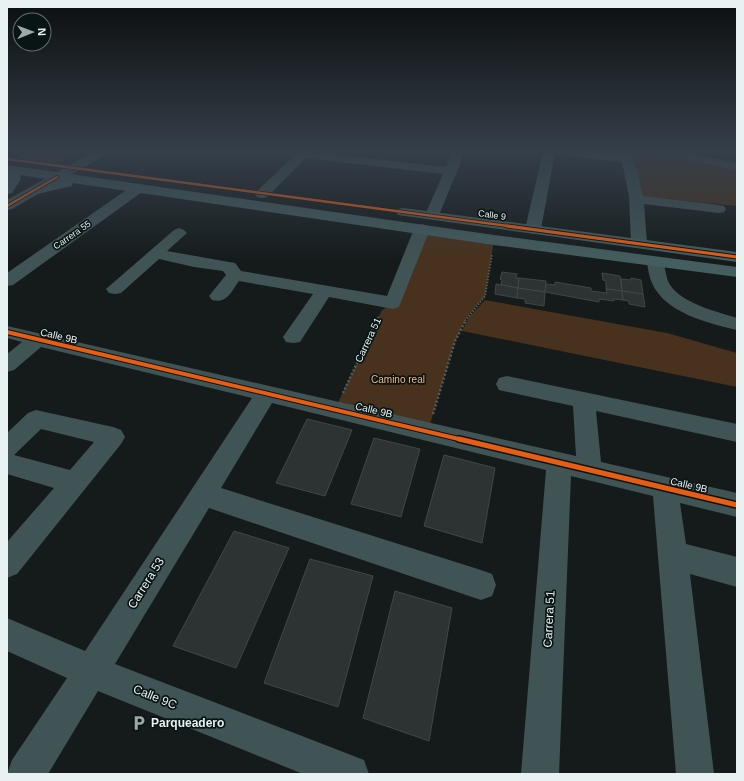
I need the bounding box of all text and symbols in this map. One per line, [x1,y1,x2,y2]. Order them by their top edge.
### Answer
north arrow [12,12,52,52]
text: N [36,28,48,36]
street label: Calle 9 [477,208,507,222]
street label: Carrera 55 [52,219,92,251]
street label: Carrera 51 [353,316,383,364]
street label: Calle 9B [39,326,79,346]
park label: Camino real [371,374,425,385]
street label: Calle 9B [354,400,394,420]
street label: Calle 9B [669,475,709,495]
street label: Carrera 53 [125,555,167,611]
street label: Carrera 51 [541,590,558,648]
street label: Calle 9C [131,682,179,712]
parking icon: Parqueadero [130,714,148,732]
place label: Parqueadero [151,716,224,730]

